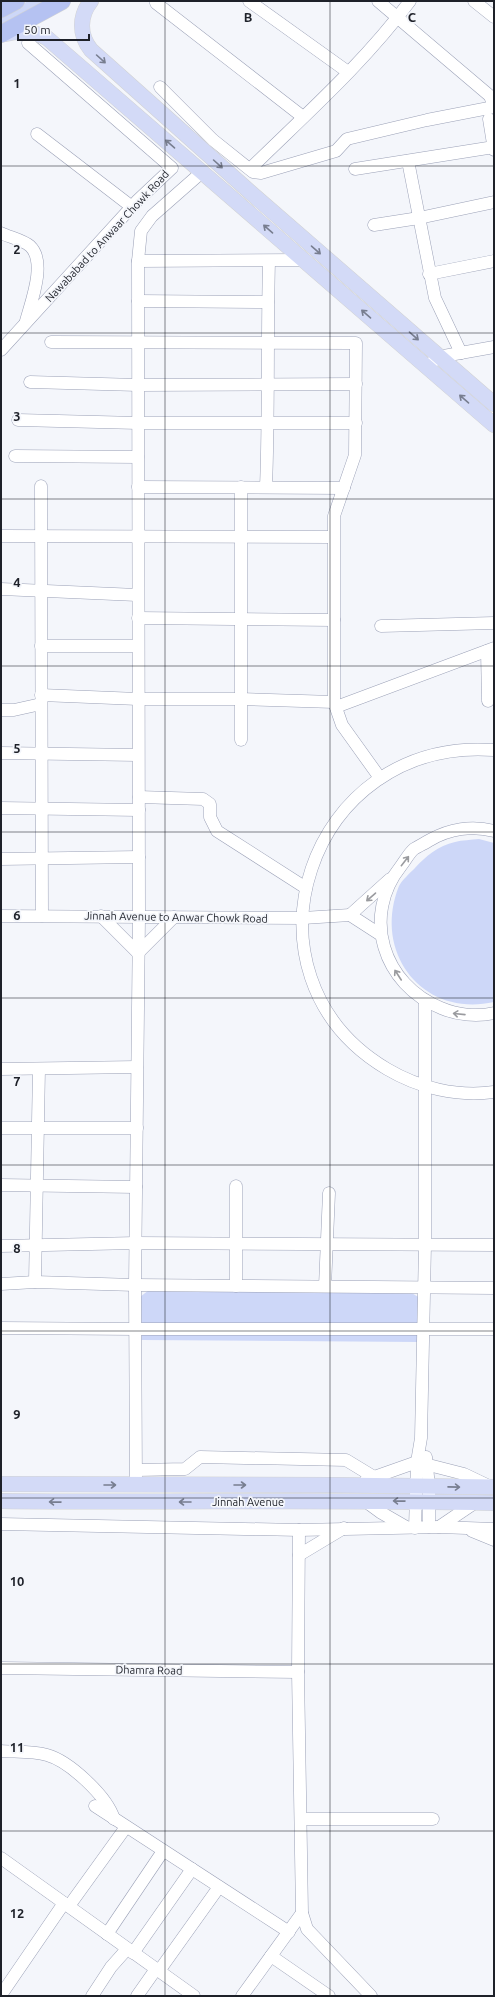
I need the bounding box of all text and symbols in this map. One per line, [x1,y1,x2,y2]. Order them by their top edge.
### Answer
text: B [244,10,253,24]
text: C [408,10,417,24]
scale bar [18,16,89,42]
text: 50 m [24,23,51,36]
one-way arrow [95,54,105,63]
text: 1 [13,76,21,90]
one-way arrow [165,140,175,149]
one-way arrow [213,160,224,169]
street label: Nawababad to Anwaar Chowk Road [43,168,171,304]
one-way arrow [262,225,273,234]
text: 2 [13,242,21,256]
one-way arrow [311,246,321,255]
one-way arrow [361,310,371,319]
one-way arrow [408,331,419,340]
one-way arrow [459,395,470,404]
text: 3 [13,409,21,423]
text: 4 [13,575,21,589]
text: 5 [13,741,21,755]
one-way arrow [401,855,409,866]
one-way arrow [366,892,376,902]
text: 6 [13,908,21,922]
street label: Jinnah Avenue to Anwar Chowk Road [84,909,268,925]
one-way arrow [393,969,402,980]
one-way arrow [453,1010,466,1017]
text: 7 [13,1074,21,1088]
text: 8 [13,1241,21,1255]
text: 9 [13,1407,21,1421]
one-way arrow [103,1481,116,1489]
one-way arrow [233,1481,246,1489]
one-way arrow [447,1483,460,1491]
street label: Jinnah Avenue [212,1496,284,1508]
one-way arrow [393,1497,406,1505]
one-way arrow [49,1498,62,1505]
one-way arrow [179,1499,192,1506]
text: 10 [10,1574,24,1588]
street label: Dhamra Road [115,1663,183,1677]
text: 11 [10,1740,24,1754]
text: 12 [10,1906,24,1920]

